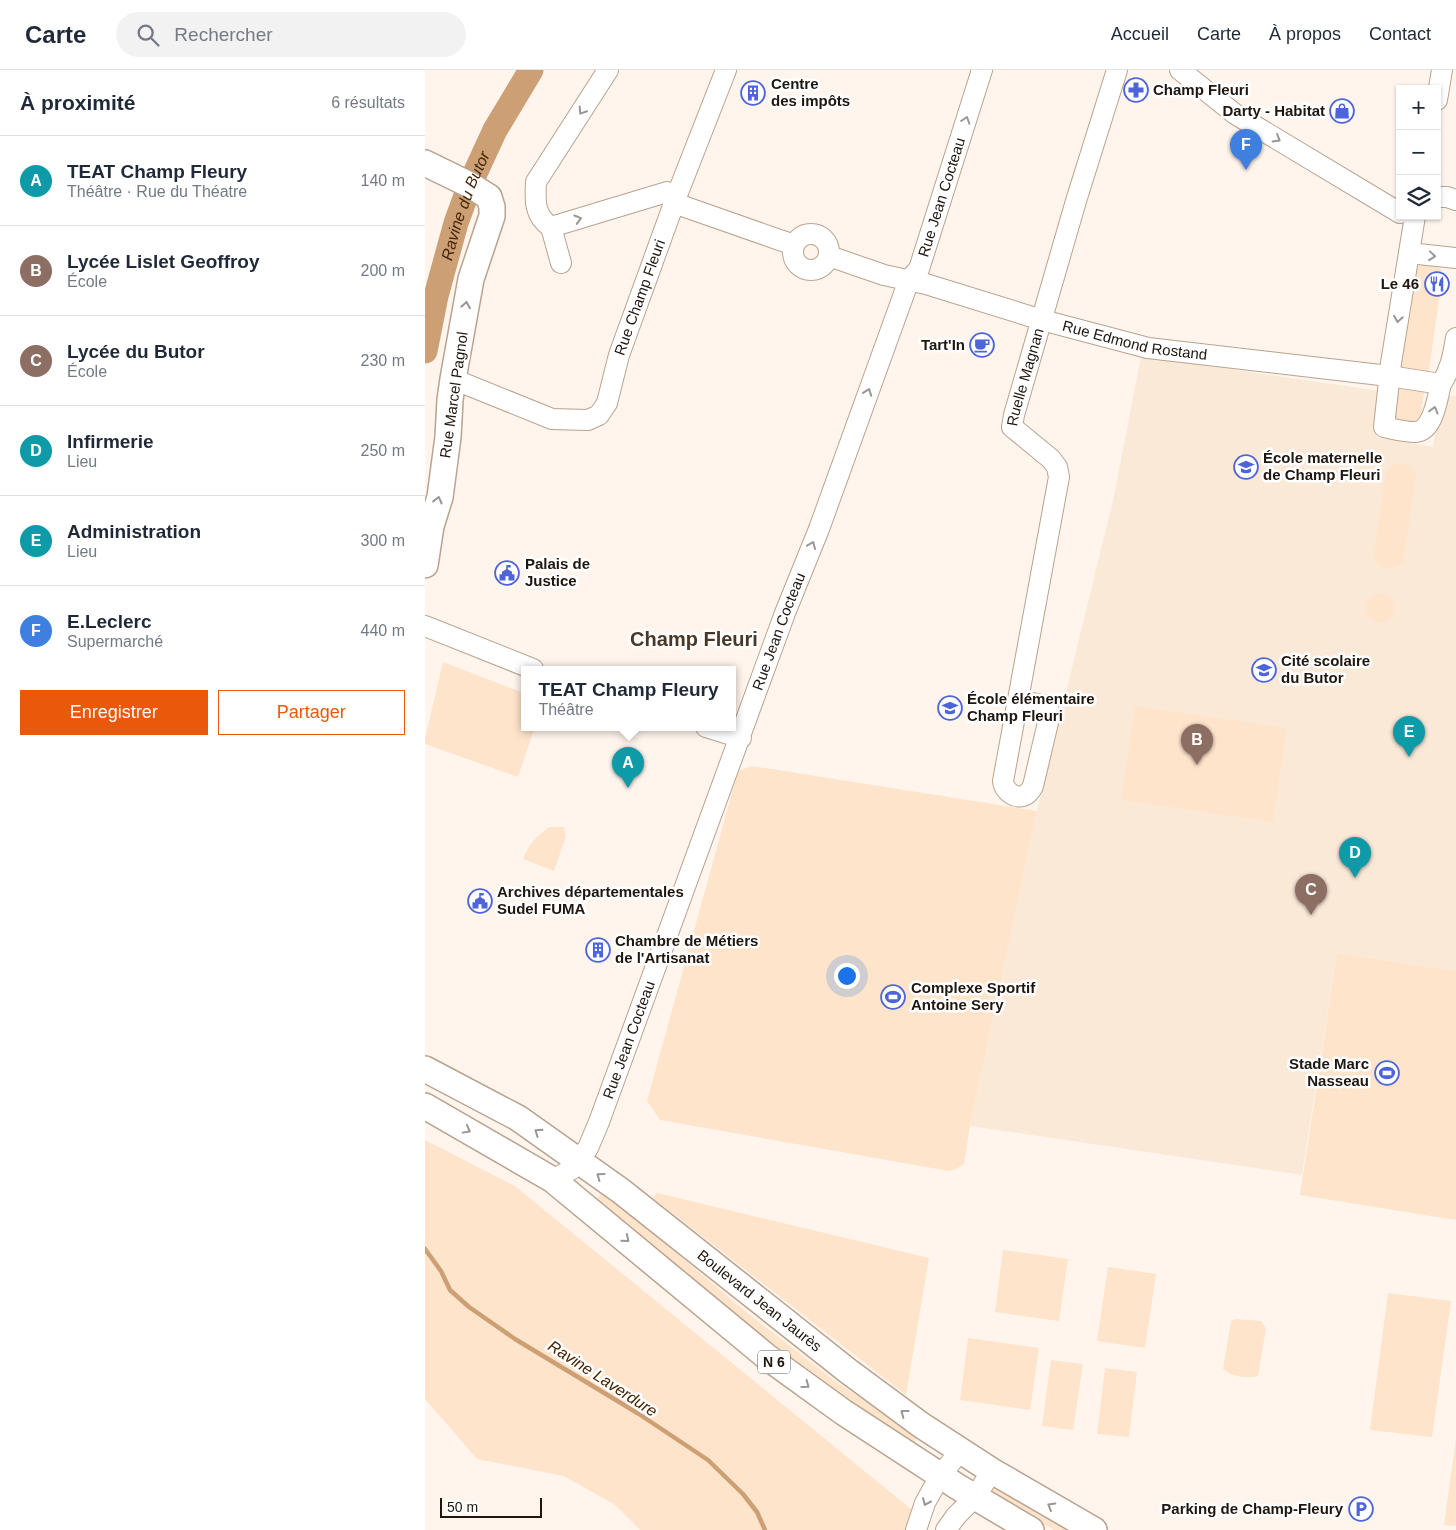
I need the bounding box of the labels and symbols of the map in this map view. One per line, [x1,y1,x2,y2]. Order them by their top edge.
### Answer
place label: Centre des impôts [771,75,850,109]
pharmacy icon: Champ Fleuri [1123,77,1149,103]
building icon: Centre des impôts [740,80,766,106]
place label: Champ Fleuri [1153,81,1249,98]
shop icon: Darty - Habitat [1329,98,1355,124]
place label: Darty - Habitat [1222,102,1325,119]
one-way arrow [578,106,588,115]
one-way arrow [960,116,970,125]
pin: F [1230,129,1262,170]
one-way arrow [1271,132,1280,142]
street label: Rue Jean Cocteau [914,135,968,259]
water label: Ravine du Butor [438,148,493,262]
one-way arrow [573,214,581,224]
street label: Rue Champ Fleuri [611,237,668,357]
one-way arrow [1429,250,1437,261]
restaurant icon: Le 46 [1424,271,1450,297]
place label: Le 46 [1381,275,1419,292]
one-way arrow [461,300,471,309]
one-way arrow [1393,315,1404,323]
street label: Rue Edmond Rostand [1061,317,1208,363]
street label: Ruelle Magnan [1003,326,1047,427]
street label: Rue Marcel Pagnol [436,331,471,459]
cafe icon: Tart'In [969,332,995,358]
place label: Tart'In [921,336,965,353]
one-way arrow [862,388,872,397]
one-way arrow [1428,406,1439,415]
place label: École maternelle de Champ Fleuri [1263,449,1382,483]
school or university icon: École maternelle de Champ Fleuri [1233,454,1259,480]
one-way arrow [432,496,443,505]
one-way arrow [806,541,817,550]
place label: Palais de Justice [525,555,590,589]
public building icon: Palais de Justice [494,560,520,586]
street label: Rue Jean Cocteau [749,570,808,692]
district label: Champ Fleuri [630,628,758,650]
place label: Cité scolaire du Butor [1281,652,1370,686]
school or university icon: Cité scolaire du Butor [1251,657,1277,683]
place label: École élémentaire Champ Fleuri [967,690,1095,724]
school or university icon: École élémentaire Champ Fleuri [937,695,963,721]
pin: E [1393,716,1425,757]
pin: B [1181,724,1213,765]
pin: A [612,747,644,788]
pin: D [1339,837,1371,878]
pin: C [1295,874,1327,915]
place label: Archives départementales Sudel FUMA [497,883,684,917]
public building icon: Archives départementales Sudel FUMA [467,888,493,914]
place label: Chambre de Métiers de l'Artisanat [615,932,758,966]
building icon: Chambre de Métiers de l'Artisanat [585,937,611,963]
your location [834,963,860,989]
street label: Rue Jean Cocteau [599,978,658,1101]
place label: Complexe Sportif Antoine Sery [911,979,1036,1013]
sports icon: Complexe Sportif Antoine Sery [880,984,906,1010]
place label: Stade Marc Nasseau [1289,1055,1369,1089]
sports icon: Stade Marc Nasseau [1374,1060,1400,1086]
one-way arrow [462,1124,471,1134]
one-way arrow [535,1129,544,1138]
one-way arrow [596,1173,605,1182]
one-way arrow [620,1234,629,1243]
street label: Boulevard Jean Jaurès [694,1246,825,1355]
water label: Ravine Laverdure [545,1337,660,1420]
road number: N 6 [758,1350,790,1374]
one-way arrow [801,1379,810,1388]
one-way arrow [901,1410,910,1418]
scale bar [440,1495,543,1518]
parking icon: Parking de Champ-Fleury [1348,1496,1374,1522]
one-way arrow [922,1497,932,1506]
place label: Parking de Champ-Fleury [1161,1500,1344,1517]
one-way arrow [1048,1502,1057,1512]

